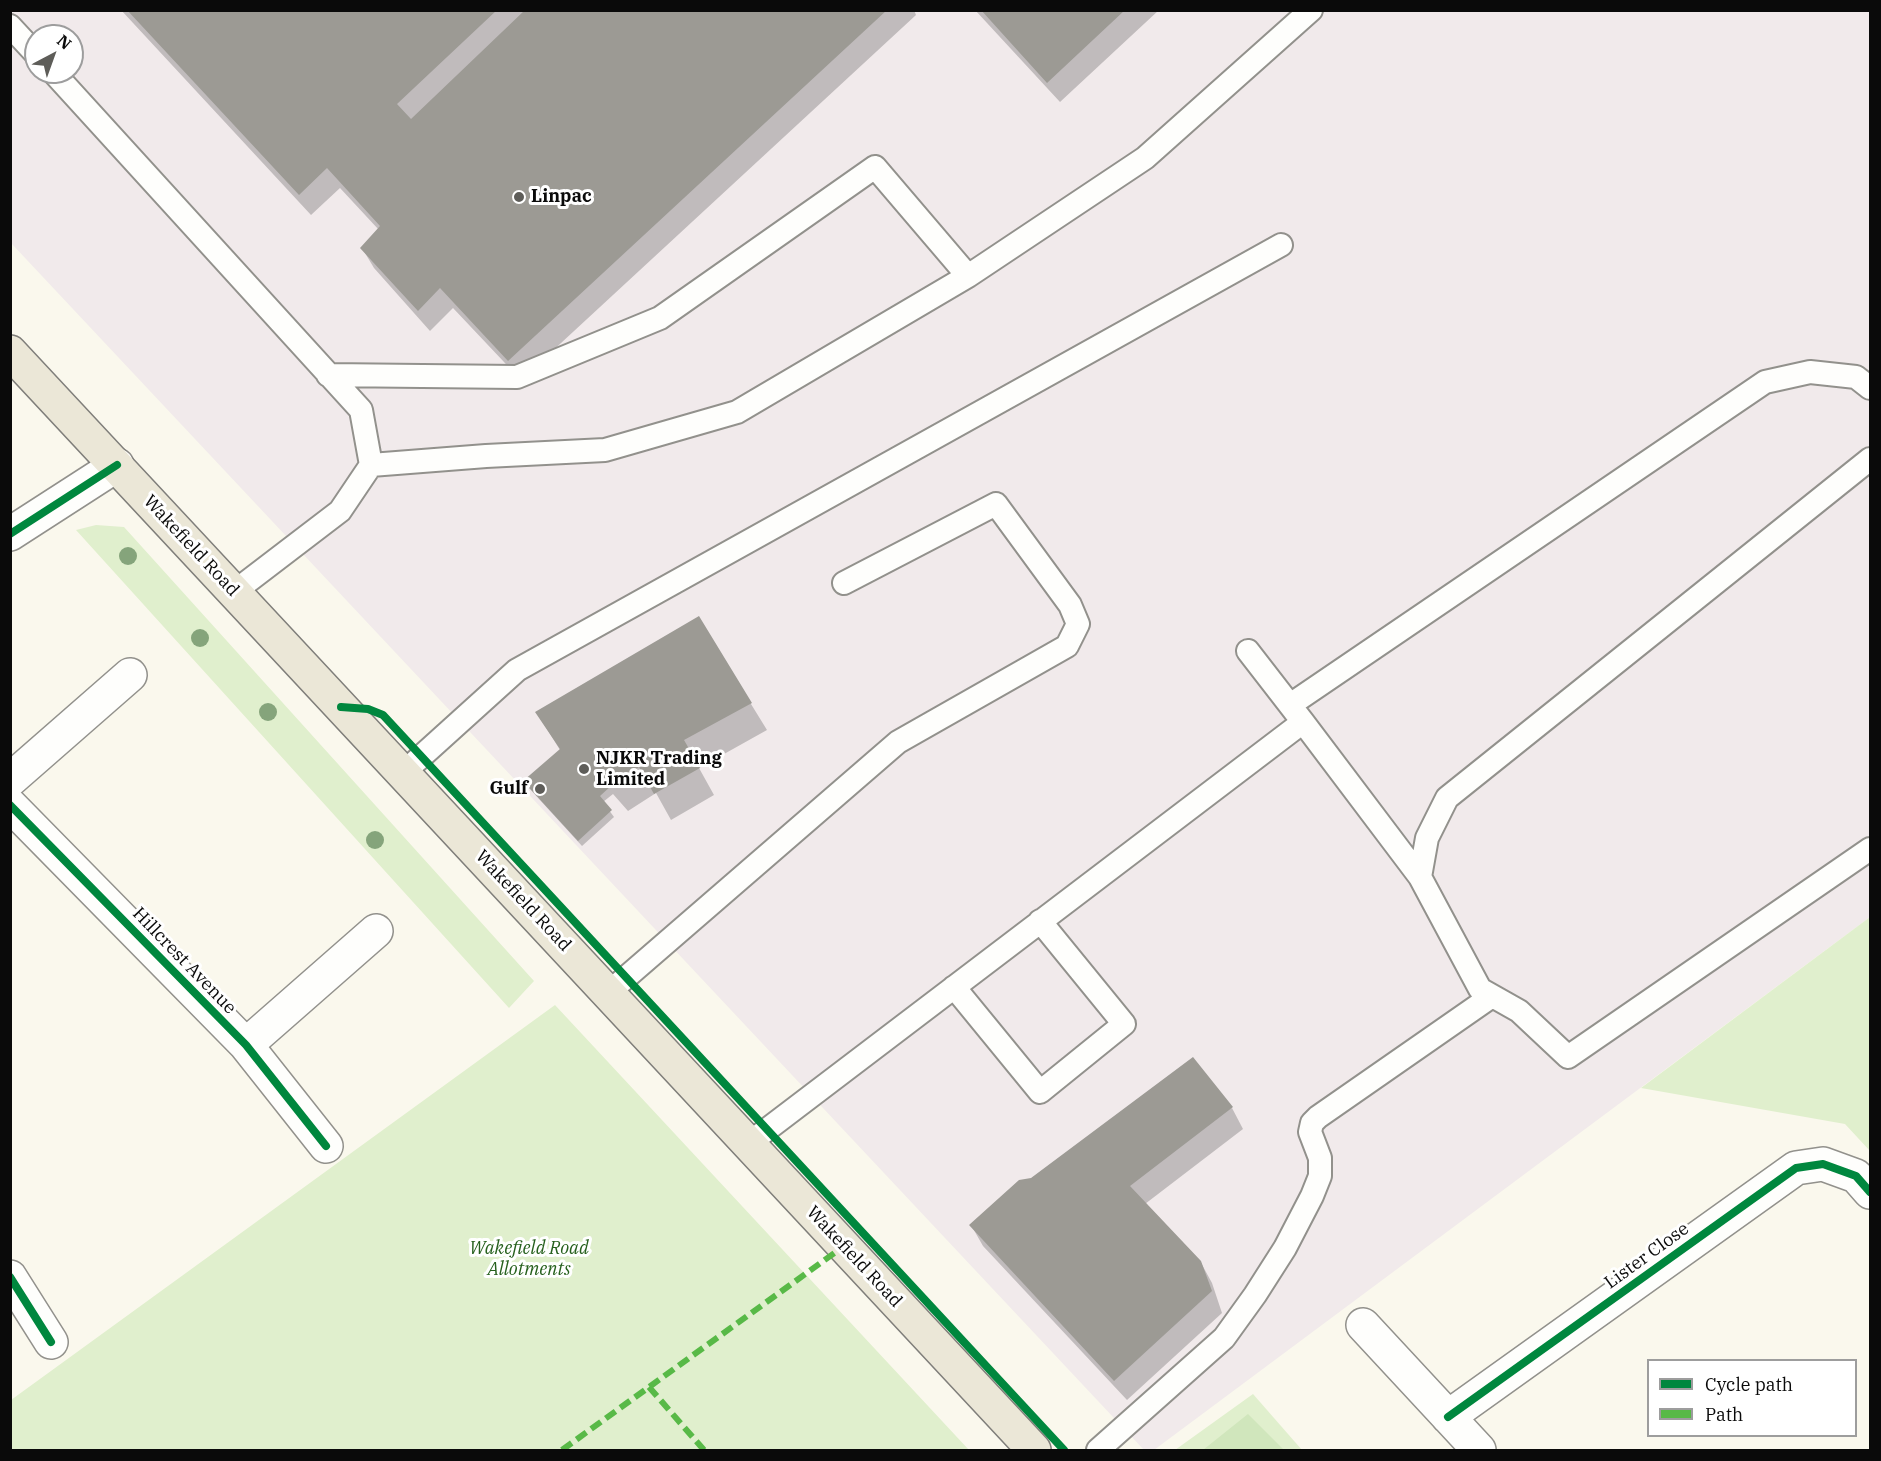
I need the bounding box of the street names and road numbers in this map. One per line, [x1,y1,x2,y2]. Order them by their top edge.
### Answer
street label: Wakefield Road [139,491,243,601]
street label: Wakefield Road [471,846,575,956]
street label: Hillcrest Avenue [128,903,240,1019]
street label: Wakefield Road [802,1202,906,1312]
street label: Lister Close [1601,1218,1693,1294]

